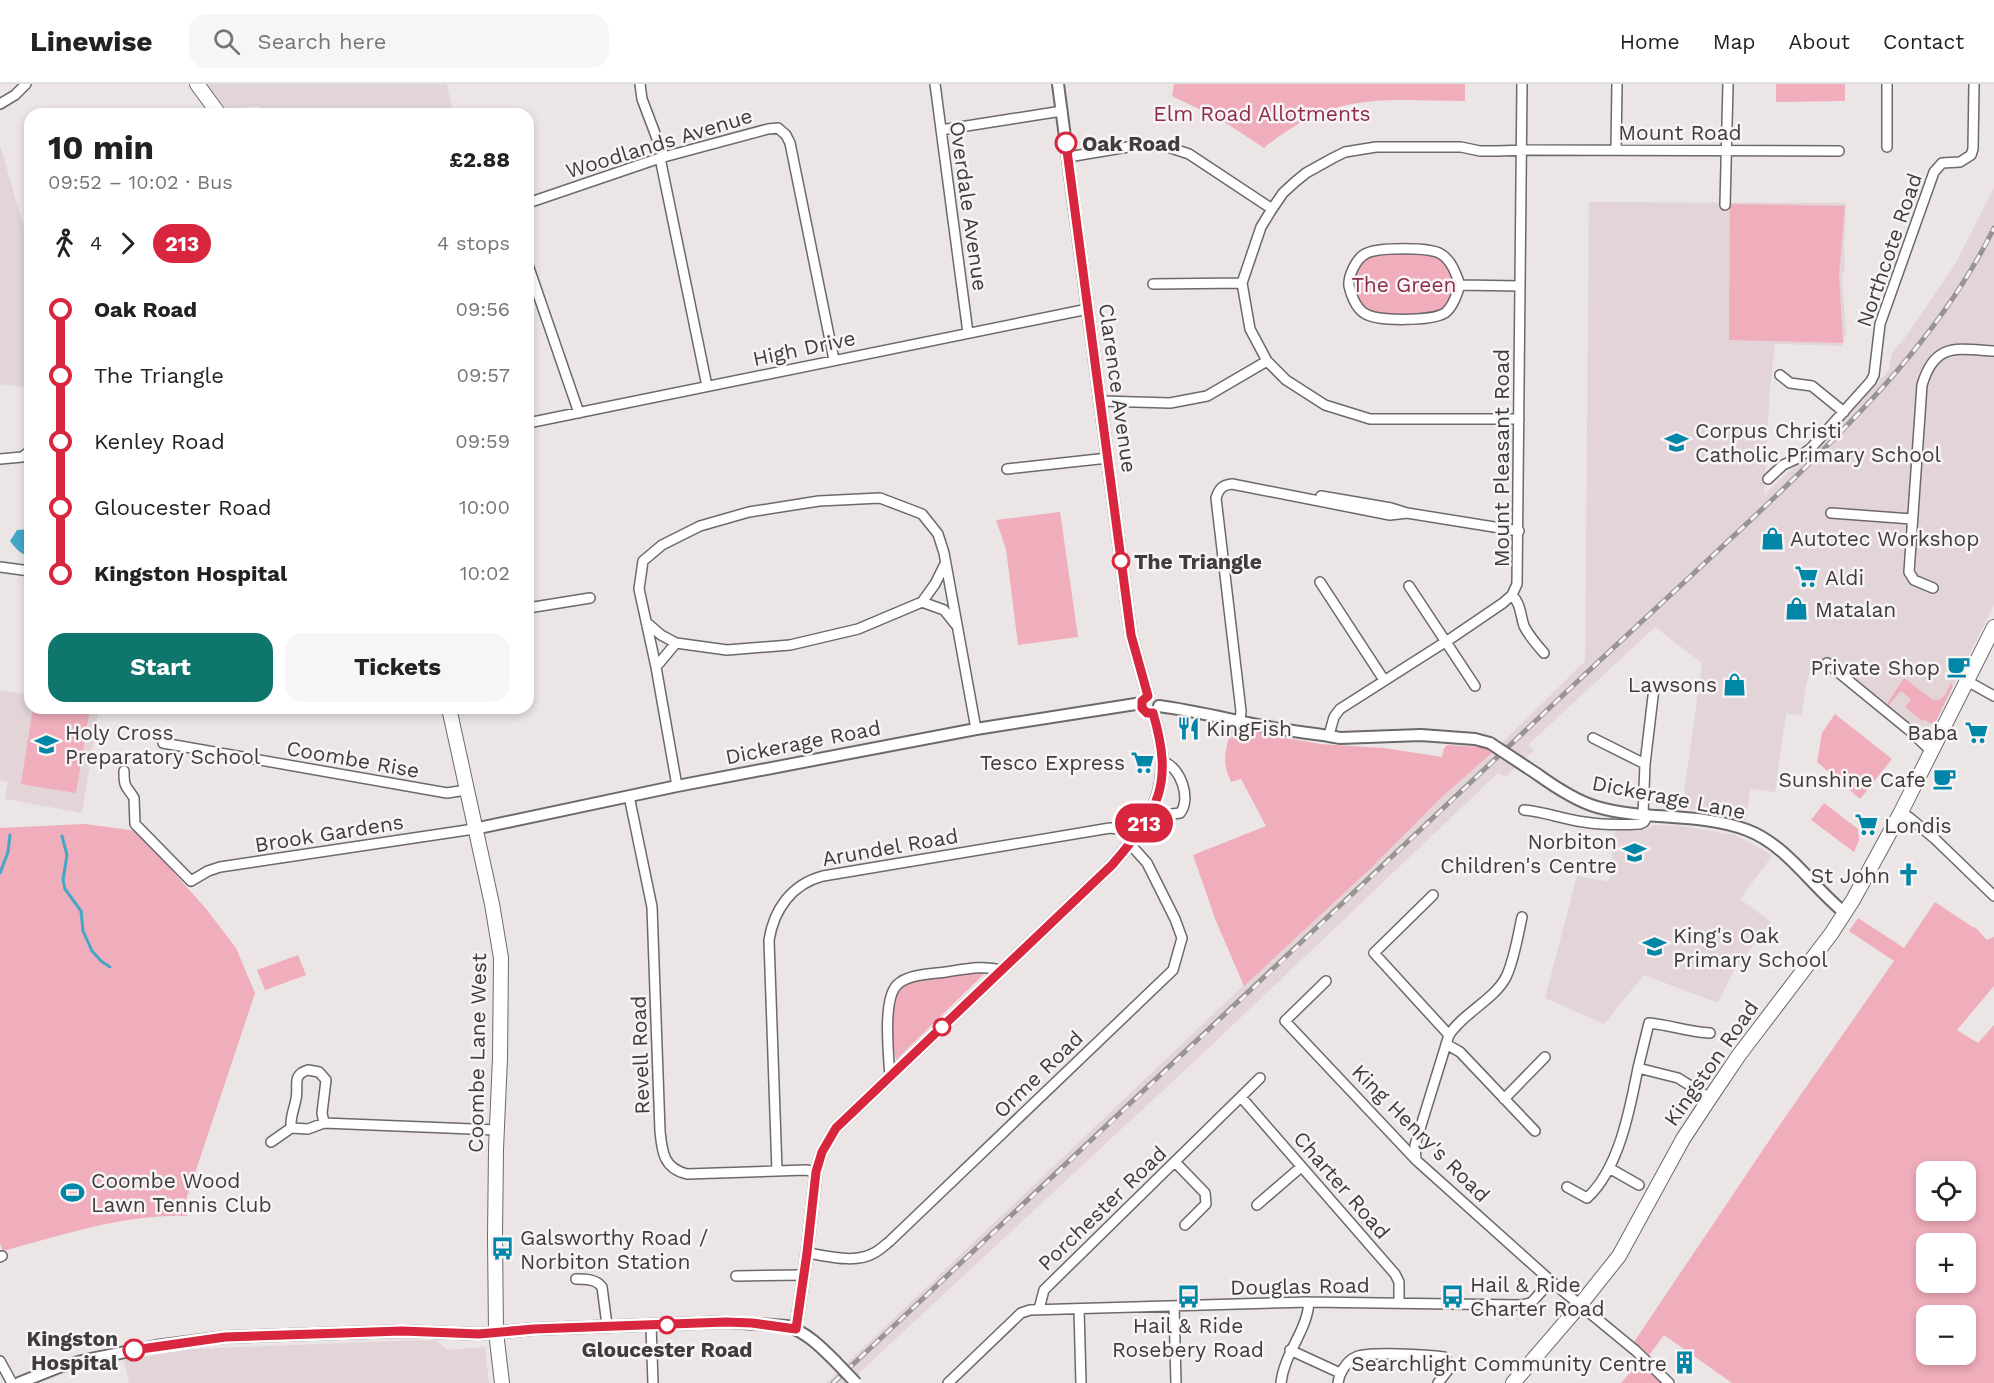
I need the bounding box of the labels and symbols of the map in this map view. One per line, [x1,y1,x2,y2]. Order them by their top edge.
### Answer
park label: Elm Road Allotments [1153,101,1371,126]
street label: Woodlands Avenue [563,103,755,183]
street label: Overdale Avenue [945,120,993,292]
street label: Mount Road [1618,120,1742,145]
place label: Oak Road [1082,131,1180,156]
marker: Oak Road [1055,132,1077,154]
street label: Northcote Road [1851,170,1927,330]
park label: The Green [1351,272,1457,297]
street label: Clarence Avenue [1094,302,1142,474]
street label: High Drive [750,325,858,371]
street label: Mount Pleasant Road [1489,349,1514,567]
place label: Corpus Christi Catholic Primary School [1695,418,1942,467]
school or university icon: Corpus Christi Catholic Primary School [1664,429,1690,455]
shop icon: Autotec Workshop [1759,525,1785,551]
place label: Autotec Workshop [1790,526,1979,551]
place label: The Triangle [1134,549,1262,574]
marker: The Triangle [1112,552,1130,570]
supermarket icon: Aldi [1794,564,1820,590]
place label: Aldi [1825,565,1864,590]
shop icon: Matalan [1784,596,1810,622]
place label: Matalan [1815,597,1896,622]
cafe icon: Private Shop [1945,654,1971,680]
place label: Private Shop [1811,655,1940,680]
shop icon: Lawsons [1722,671,1748,697]
place label: Lawsons [1628,672,1717,697]
street label: Dickerage Road [723,715,883,769]
restaurant icon: KingFish [1175,715,1201,741]
place label: KingFish [1206,716,1292,741]
supermarket icon: Baba [1963,719,1989,745]
place label: Holy Cross Preparatory School [65,720,261,769]
place label: Baba [1907,720,1958,745]
school or university icon: Holy Cross Preparatory School [34,731,60,757]
street label: Coombe Rise [285,735,421,783]
supermarket icon: Tesco Express [1130,749,1156,775]
place label: Tesco Express [980,750,1125,775]
cafe icon: Sunshine Cafe [1931,766,1957,792]
place label: Sunshine Cafe [1778,767,1926,792]
street label: Dickerage Lane [1590,770,1748,824]
line badge: 213 [1110,804,1178,842]
street label: Brook Gardens [253,809,405,857]
supermarket icon: Londis [1853,812,1879,838]
place label: Londis [1884,813,1952,838]
street label: Arundel Road [820,823,960,871]
place label: Norbiton Children's Centre [1440,829,1617,878]
school or university icon: Norbiton Children's Centre [1622,840,1648,866]
church icon: St John [1895,862,1921,888]
place label: St John [1811,863,1890,888]
place label: King's Oak Primary School [1673,923,1828,972]
school or university icon: King's Oak Primary School [1642,934,1668,960]
street label: Coombe Lane West [463,953,491,1153]
street label: Revell Road [625,995,655,1115]
street label: Kingston Road [1658,995,1764,1131]
unlabelled marker [933,1018,951,1036]
street label: Orme Road [988,1025,1088,1123]
street label: King Henry's Road [1347,1059,1495,1207]
street label: Charter Road [1288,1126,1396,1244]
street label: Porchester Road [1033,1140,1171,1276]
place label: Coombe Wood Lawn Tennis Club [91,1168,272,1217]
sports icon: Coombe Wood Lawn Tennis Club [60,1179,86,1205]
place label: Galsworthy Road / Norbiton Station [520,1225,708,1274]
bus stop icon: Galsworthy Road / Norbiton Station [489,1236,515,1262]
street label: Douglas Road [1230,1272,1370,1300]
place label: Hail & Ride Charter Road [1470,1272,1605,1321]
bus stop icon: Hail & Ride Charter Road [1439,1283,1465,1309]
bus stop icon: Hail & Ride Rosebery Road [1175,1284,1201,1310]
place label: Hail & Ride Rosebery Road [1112,1313,1264,1362]
marker: Gloucester Road [658,1316,676,1334]
place label: Kingston Hospital [27,1326,118,1375]
place label: Gloucester Road [582,1337,753,1362]
marker: Kingston Hospital [123,1339,145,1361]
building icon: Searchlight Community Centre [1672,1350,1698,1376]
place label: Searchlight Community Centre [1351,1351,1667,1376]

